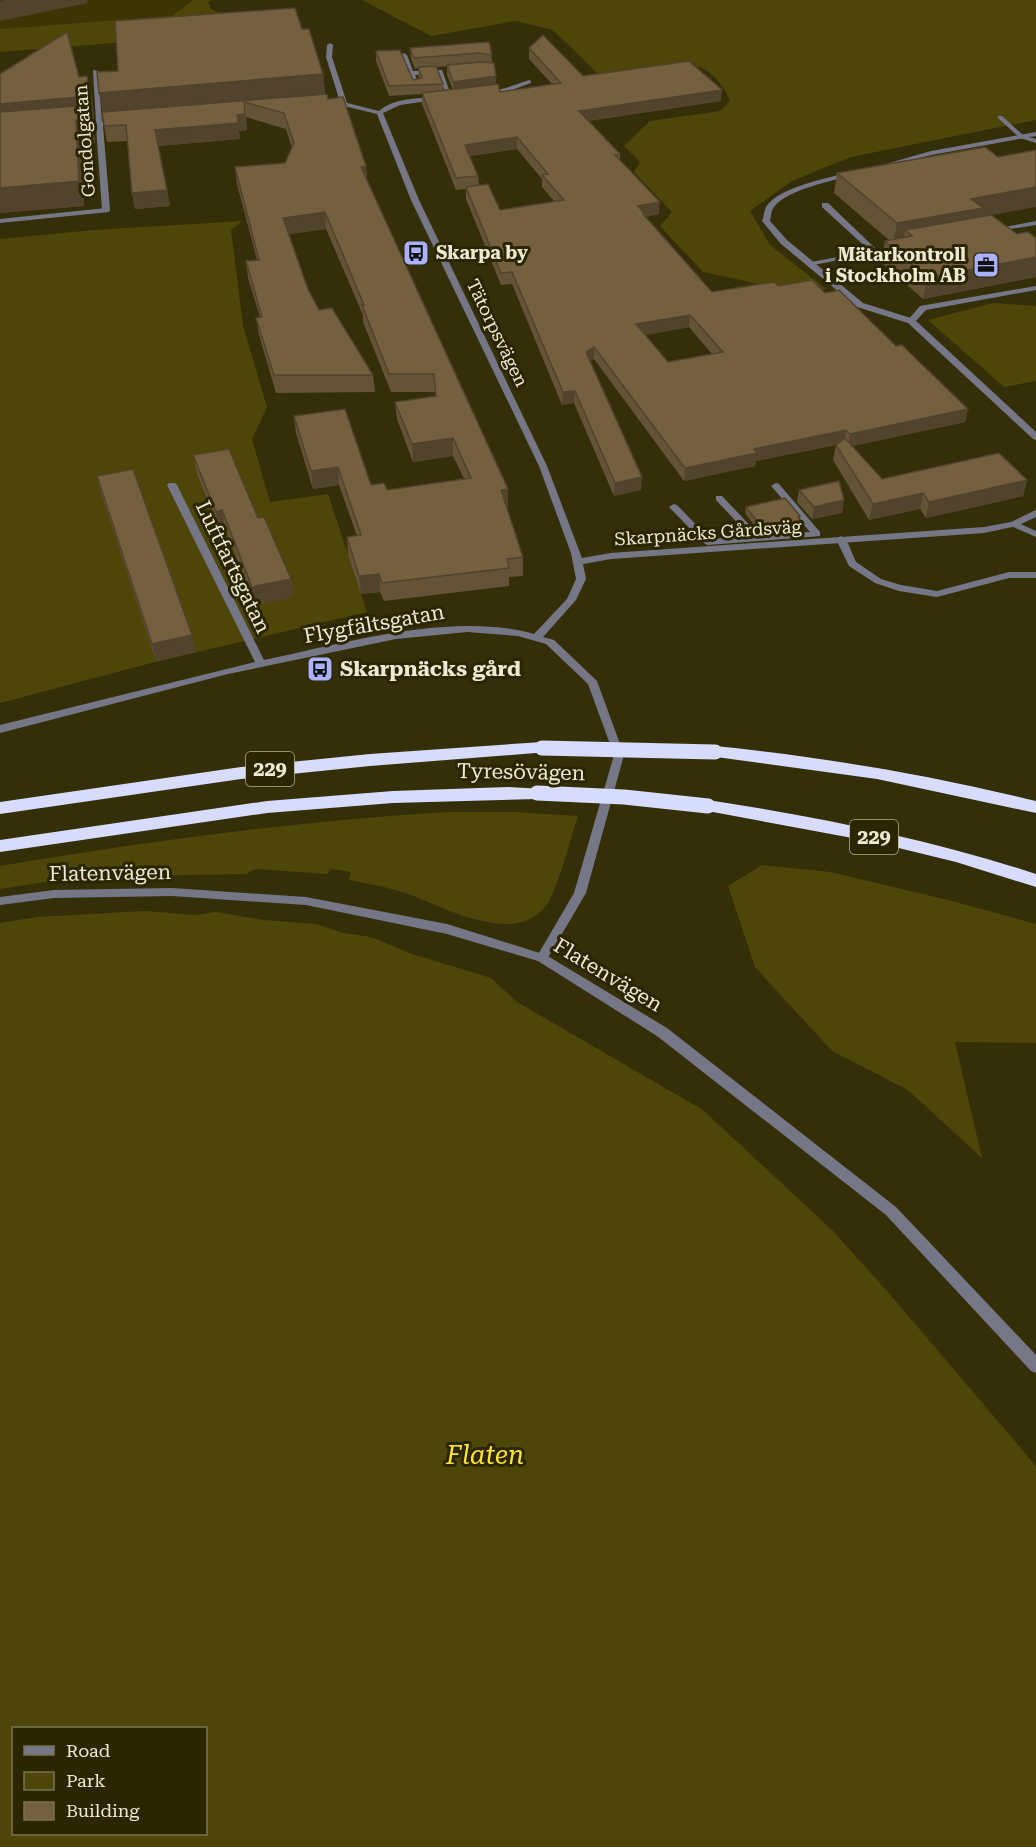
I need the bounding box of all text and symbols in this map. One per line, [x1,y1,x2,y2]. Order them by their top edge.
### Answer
street label: Gondolgatan [70,84,99,198]
bus stop icon: Skarpa by [401,238,431,268]
place label: Skarpa by [436,242,528,263]
place label: Mätarkontroll i Stockholm AB [825,244,966,286]
office icon: Mätarkontroll i Stockholm AB [971,250,1001,280]
street label: Tätorpsvägen [462,276,533,390]
street label: Luftfartsgatan [191,497,276,637]
street label: Skarpnäcks Gårdsväg [614,515,803,550]
street label: Flygfältsgatan [302,600,447,648]
bus stop icon: Skarpnäcks gård [305,654,335,684]
place label: Skarpnäcks gård [340,657,521,681]
road number: 229 [246,752,294,786]
street label: Tyresövägen [457,759,586,785]
road number: 229 [850,820,898,854]
street label: Flatenvägen [49,860,172,886]
street label: Flatenvägen [549,933,667,1017]
park label: Flaten [445,1440,524,1470]
legend [12,1727,207,1835]
text: Road [66,1740,111,1761]
text: Park [66,1770,106,1791]
text: Building [66,1800,140,1821]

